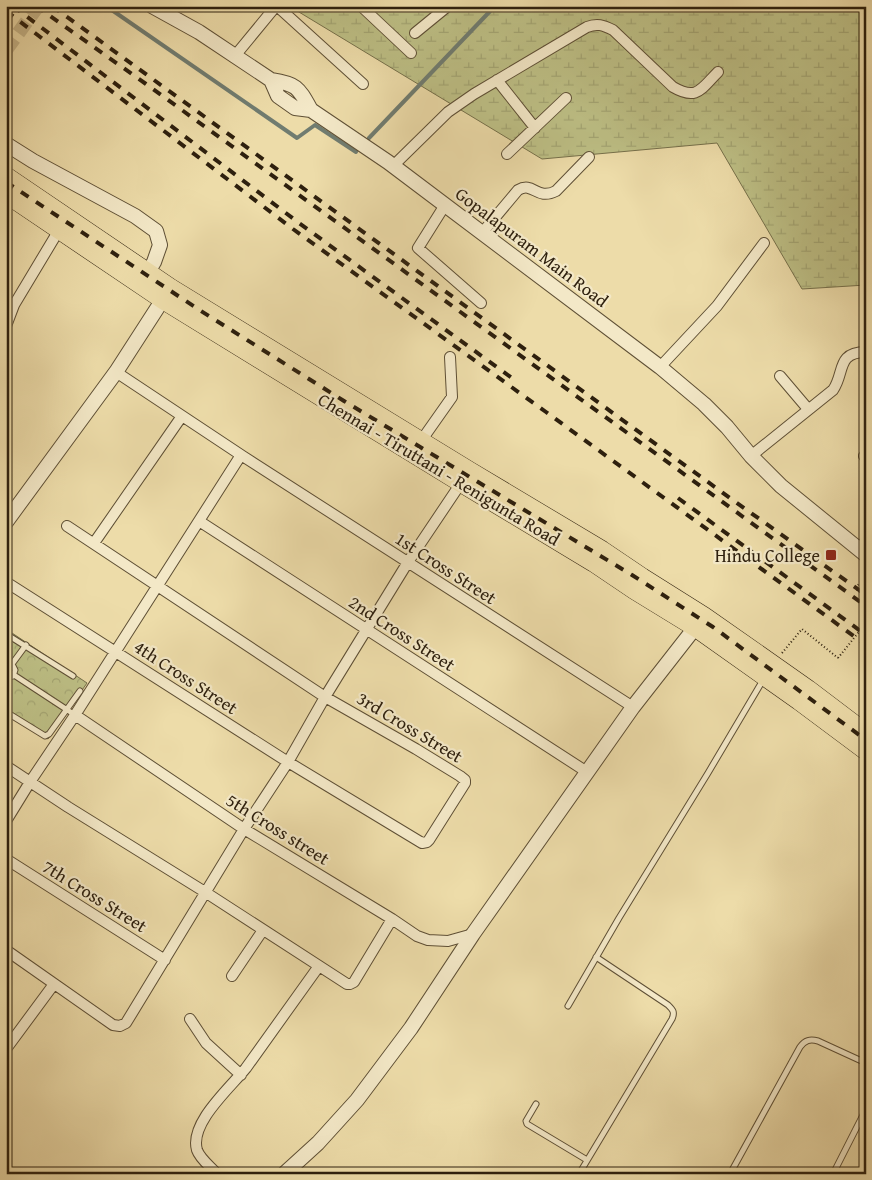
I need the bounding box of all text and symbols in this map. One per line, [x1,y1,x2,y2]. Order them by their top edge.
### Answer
street label: Gopalapuram Main Road [450,180,615,314]
street label: Chennai - Tiruttani - Renigunta Road [313,386,566,552]
street label: 1st Cross Street [390,525,503,611]
place label: Hindu College [715,542,820,569]
marker: Hindu College [824,548,838,562]
street label: 2nd Cross Street [343,588,461,678]
street label: 4th Cross Street [129,633,244,721]
street label: 3rd Cross Street [352,685,469,770]
street label: 5th Cross street [221,786,335,872]
street label: 7th Cross Street [37,853,153,939]

